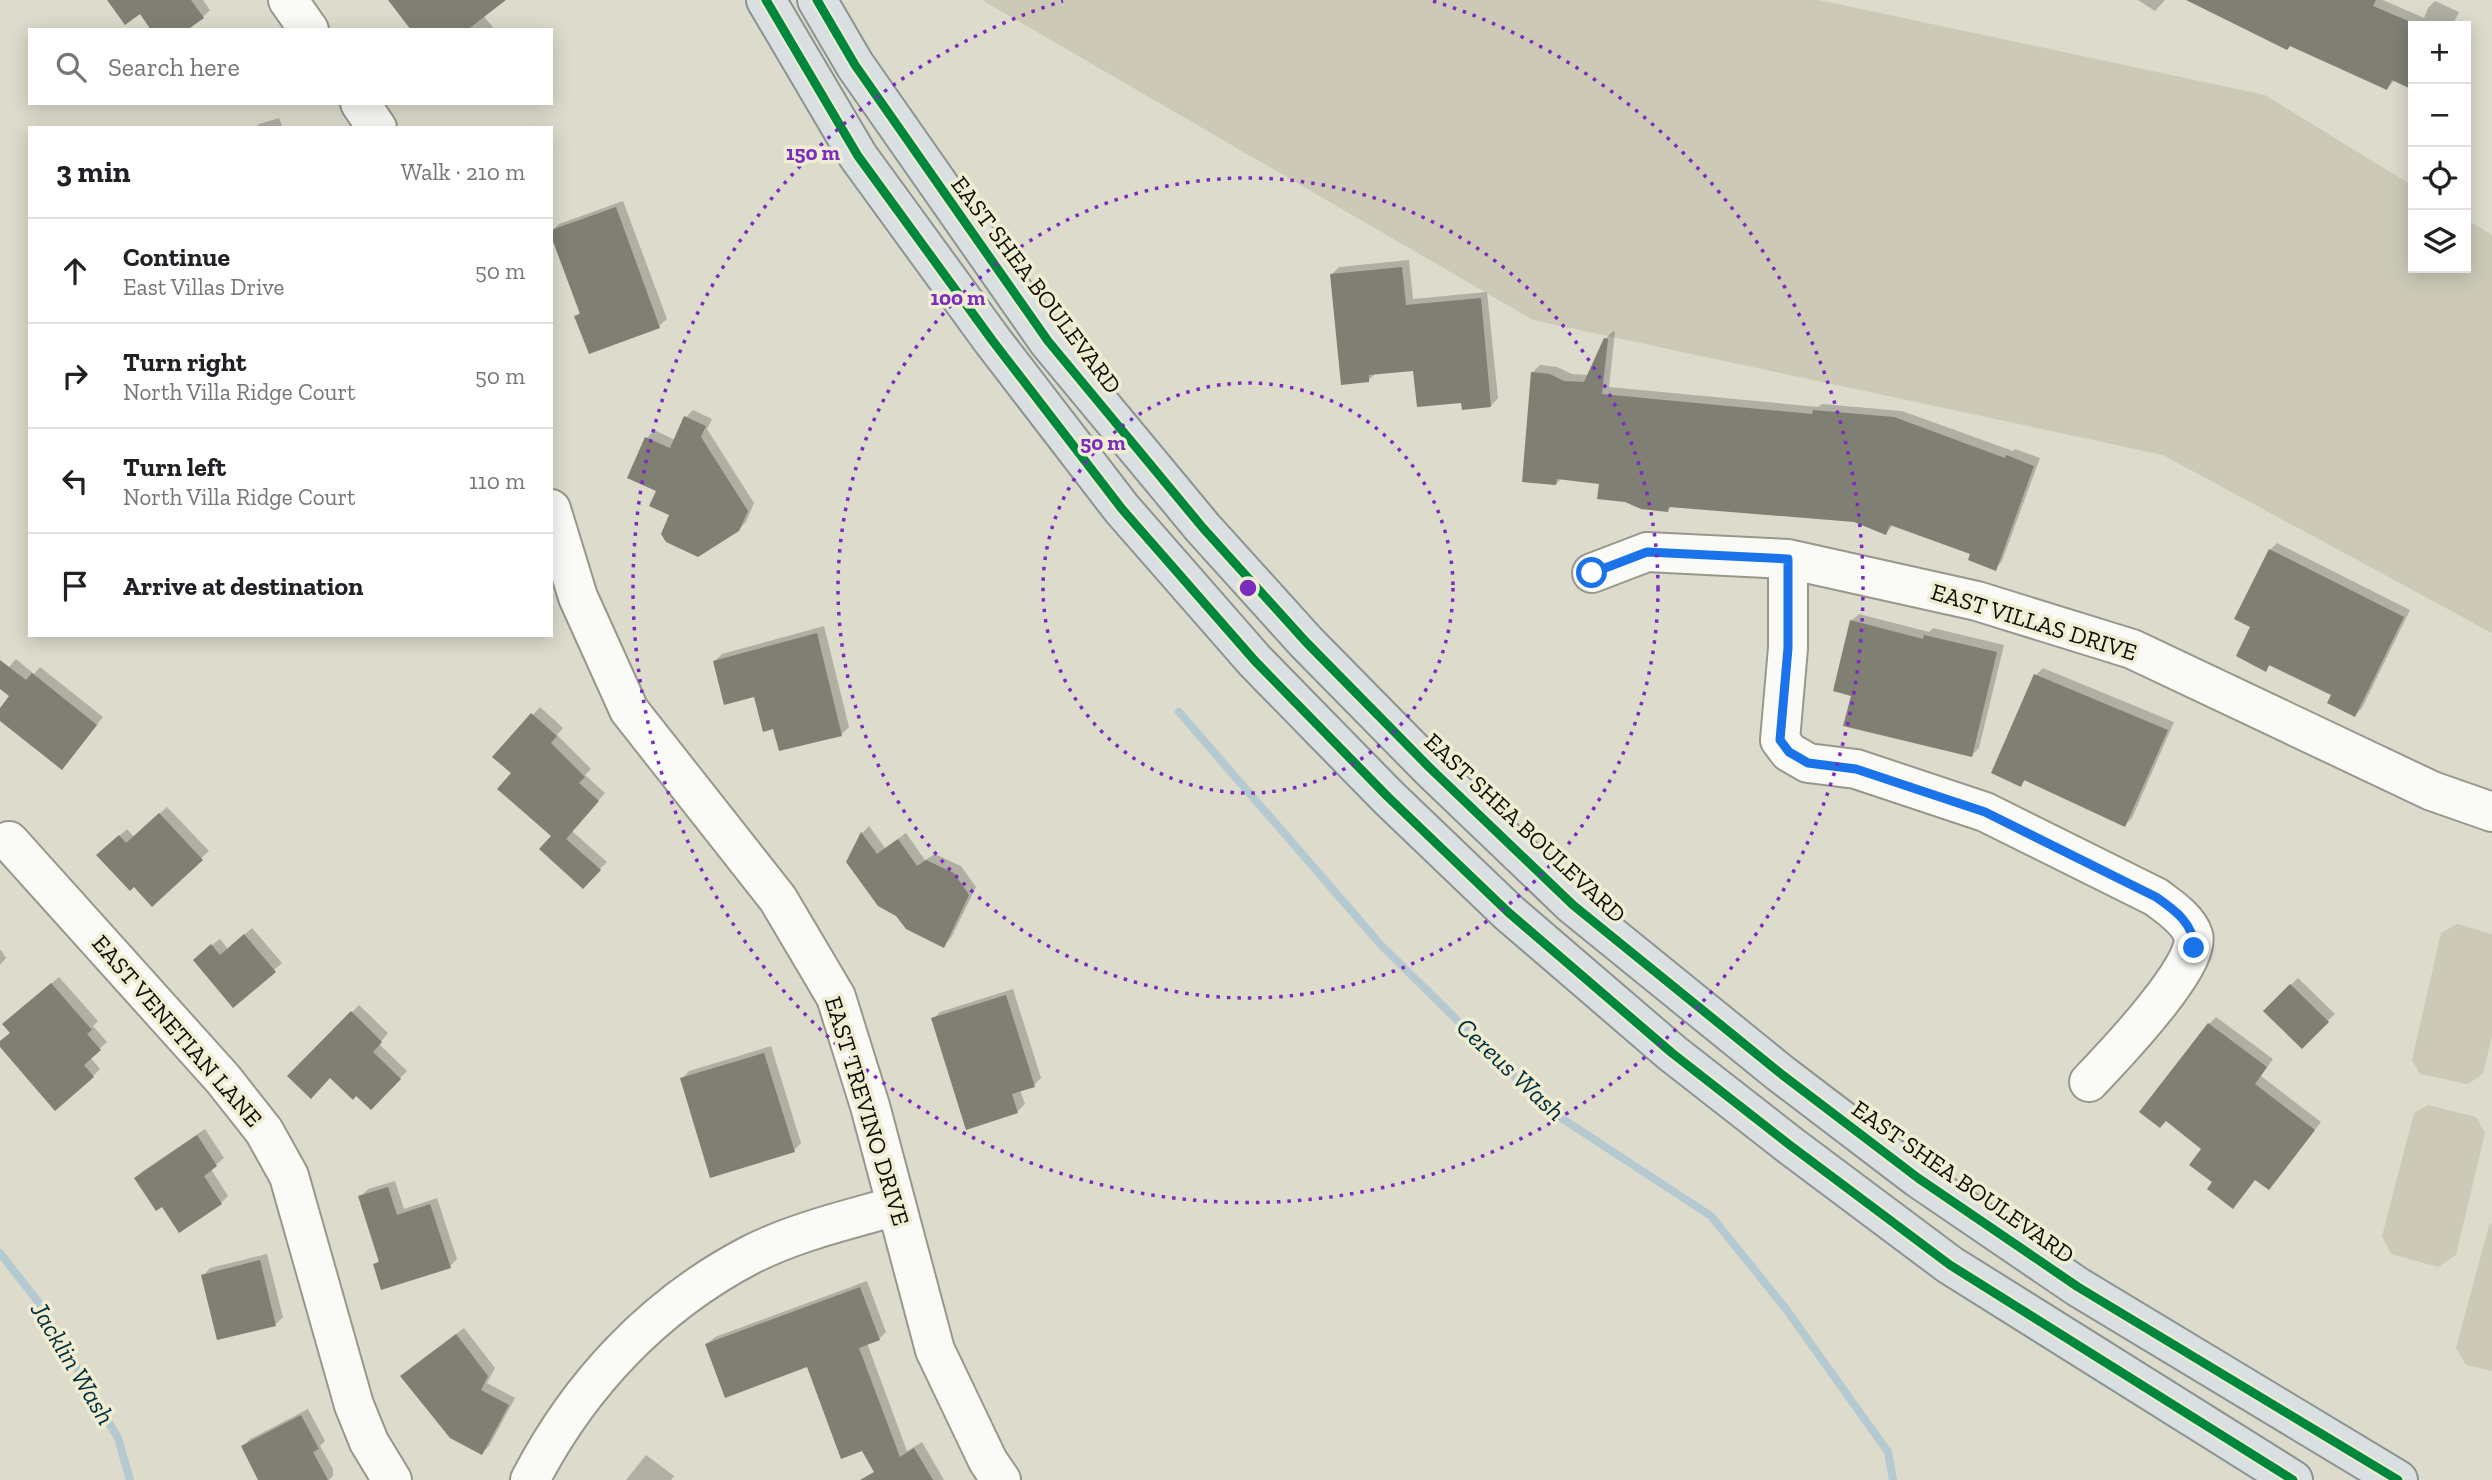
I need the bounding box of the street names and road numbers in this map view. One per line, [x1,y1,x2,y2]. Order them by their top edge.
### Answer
street label: EAST SHEA BOULEVARD [945,170,1128,399]
street label: EAST VILLAS DRIVE [1928,576,2141,667]
street label: EAST SHEA BOULEVARD [1419,727,1632,929]
street label: EAST VENETIAN LANE [86,929,269,1133]
street label: EAST TREVINO DRIVE [819,993,916,1229]
street label: EAST SHEA BOULEVARD [1846,1094,2080,1269]

